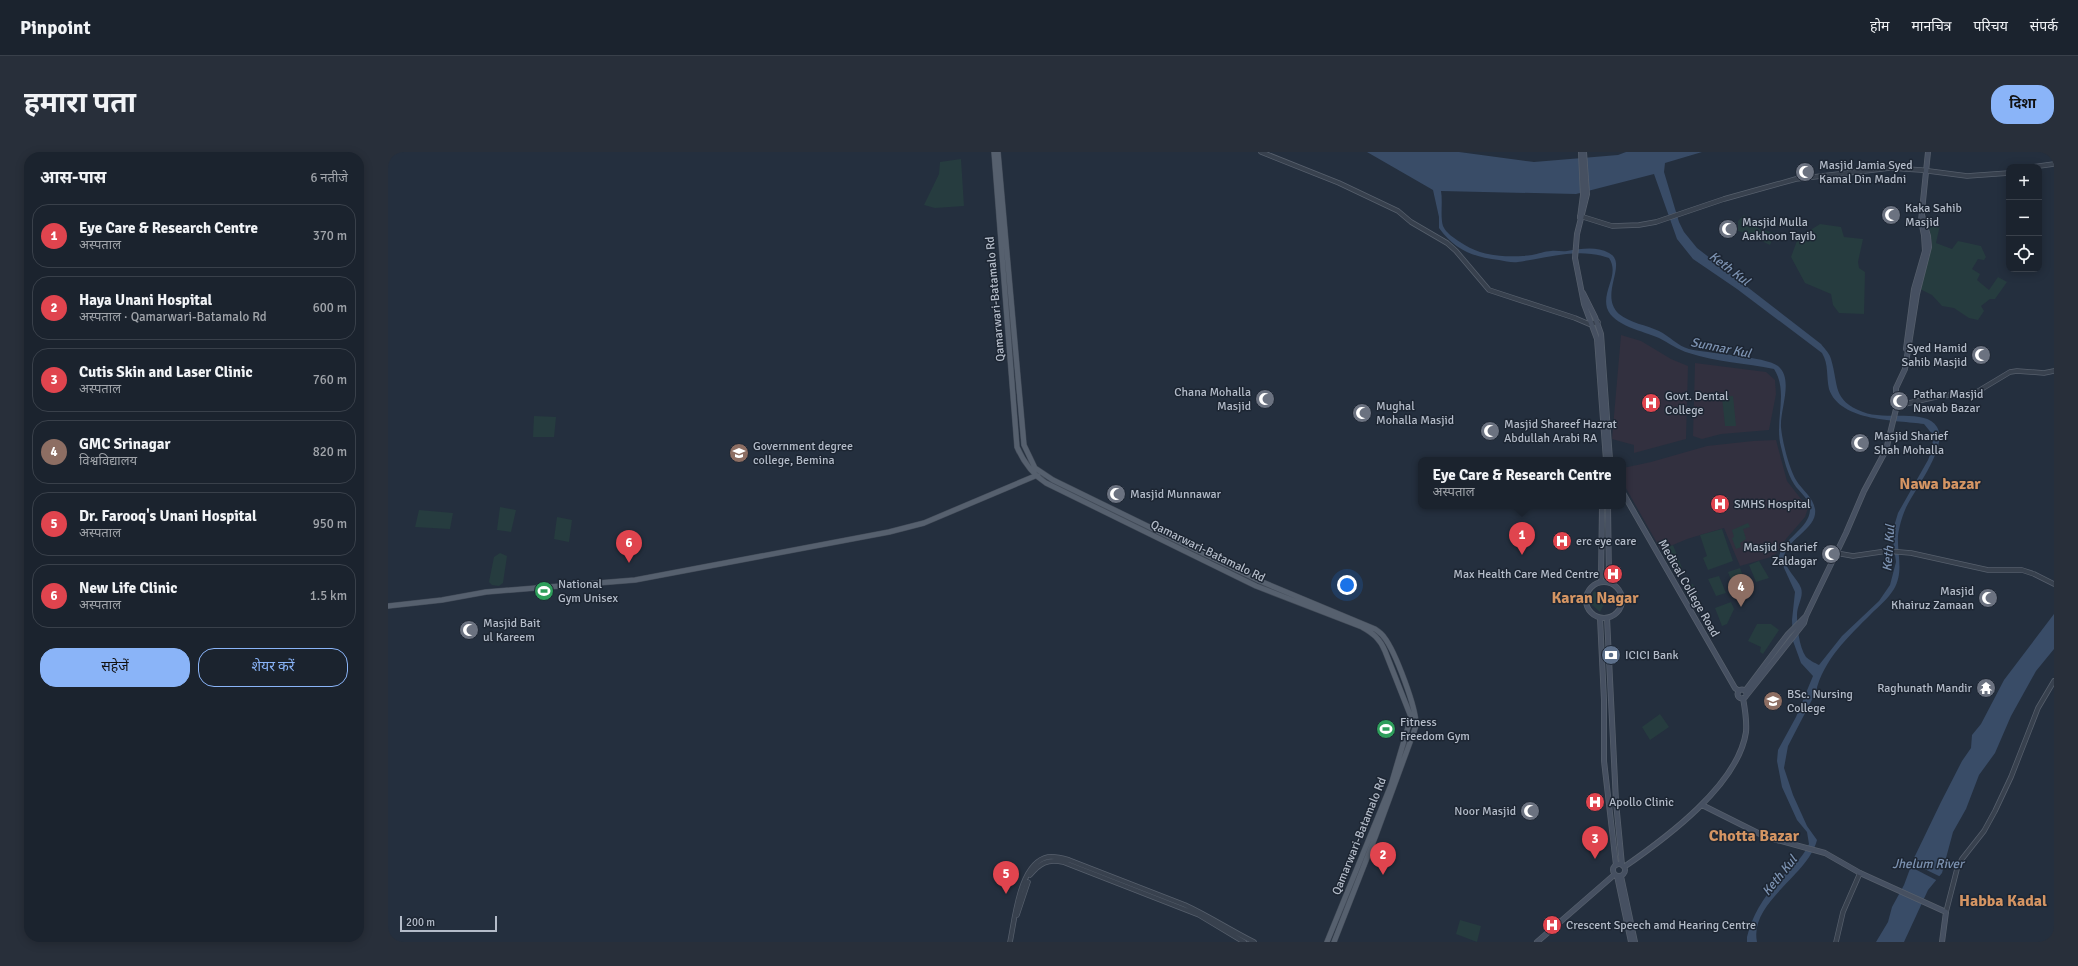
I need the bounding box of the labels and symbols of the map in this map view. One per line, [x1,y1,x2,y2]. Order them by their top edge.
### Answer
place label: Masjid Jamia Syed Kamal Din Madni [1819,158,1913,187]
mosque icon: Masjid Jamia Syed Kamal Din Madni [1794,161,1816,183]
place label: Kaka Sahib Masjid [1905,201,1962,230]
mosque icon: Kaka Sahib Masjid [1880,204,1902,226]
place label: Masjid Mulla Aakhoon Tayib [1742,215,1816,244]
mosque icon: Masjid Mulla Aakhoon Tayib [1717,218,1739,240]
street label: Qamarwari-Batamalo Rd [983,236,1008,362]
water label: Keth Kul [1706,248,1754,290]
water label: Sunnar Kul [1689,334,1754,362]
place label: Syed Hamid Sahib Masjid [1901,341,1967,370]
mosque icon: Syed Hamid Sahib Masjid [1970,344,1992,366]
place label: Chana Mohalla Masjid [1174,385,1251,414]
place label: Pathar Masjid Nawab Bazar [1913,387,1983,416]
mosque icon: Chana Mohalla Masjid [1254,388,1276,410]
place label: Govt. Dental College [1665,389,1729,418]
mosque icon: Pathar Masjid Nawab Bazar [1888,390,1910,412]
hospital icon: Govt. Dental College [1640,392,1662,414]
place label: Mughal Mohalla Masjid [1376,399,1454,428]
mosque icon: Mughal Mohalla Masjid [1351,402,1373,424]
place label: Masjid Shareef Hazrat Abdullah Arabi RA [1504,417,1617,446]
mosque icon: Masjid Shareef Hazrat Abdullah Arabi RA [1479,420,1501,442]
place label: Masjid Sharief Shah Mohalla [1874,429,1949,458]
mosque icon: Masjid Sharief Shah Mohalla [1849,432,1871,454]
place label: Government degree college, Bemina [753,439,853,468]
school or university icon: Government degree college, Bemina [728,442,750,464]
district label: Nawa bazar [1899,474,1981,494]
mosque icon: Masjid Munnawar [1105,483,1127,505]
place label: Masjid Munnawar [1130,487,1222,502]
hospital icon: SMHS Hospital [1709,493,1731,515]
place label: SMHS Hospital [1734,497,1811,512]
street label: Qamarwari-Batamalo Rd [1148,517,1268,586]
pin: 1 [1509,522,1535,555]
water label: Keth Kul [1879,523,1899,572]
pin: 6 [616,530,642,563]
hospital icon: erc eye care [1551,530,1573,552]
place label: erc eye care [1576,534,1636,549]
street label: Medical College Road [1655,537,1723,640]
place label: Masjid Sharief Zaldagar [1743,540,1818,569]
mosque icon: Masjid Sharief Zaldagar [1820,543,1842,565]
hospital icon: Max Health Care Med Centre [1602,563,1624,585]
place label: Max Health Care Med Centre [1453,567,1599,582]
pin: 4 [1728,574,1754,607]
your location [1337,575,1357,595]
place label: National Gym Unisex [558,577,619,606]
sports icon: National Gym Unisex [533,580,555,602]
place label: Masjid Khairuz Zamaan [1891,584,1974,613]
mosque icon: Masjid Khairuz Zamaan [1977,587,1999,609]
district label: Karan Nagar [1551,588,1639,608]
place label: Masjid Bait ul Kareem [483,616,540,645]
mosque icon: Masjid Bait ul Kareem [458,619,480,641]
bank icon: ICICI Bank [1600,644,1622,666]
place label: ICICI Bank [1625,648,1679,663]
temple icon: Raghunath Mandir [1975,677,1997,699]
place label: Raghunath Mandir [1877,681,1973,696]
place label: BSc. Nursing College [1787,687,1853,716]
school or university icon: BSc. Nursing College [1762,690,1784,712]
place label: Fitness Freedom Gym [1400,715,1470,744]
sports icon: Fitness Freedom Gym [1375,718,1397,740]
street label: Qamarwari-Batamalo Rd [1329,775,1390,897]
hospital icon: Apollo Clinic [1584,791,1606,813]
place label: Apollo Clinic [1609,795,1674,810]
mosque icon: Noor Masjid [1519,800,1541,822]
place label: Noor Masjid [1454,804,1516,819]
pin: 3 [1582,826,1608,859]
district label: Chotta Bazar [1709,826,1800,846]
pin: 2 [1370,842,1396,875]
water label: Keth Kul [1759,851,1802,899]
water label: Jhelum River [1892,856,1966,872]
pin: 5 [993,861,1019,894]
district label: Habba Kadal [1959,891,2047,911]
scale bar [400,914,497,933]
hospital icon: Crescent Speech amd Hearing Centre [1541,914,1563,936]
place label: Crescent Speech amd Hearing Centre [1566,918,1756,933]

